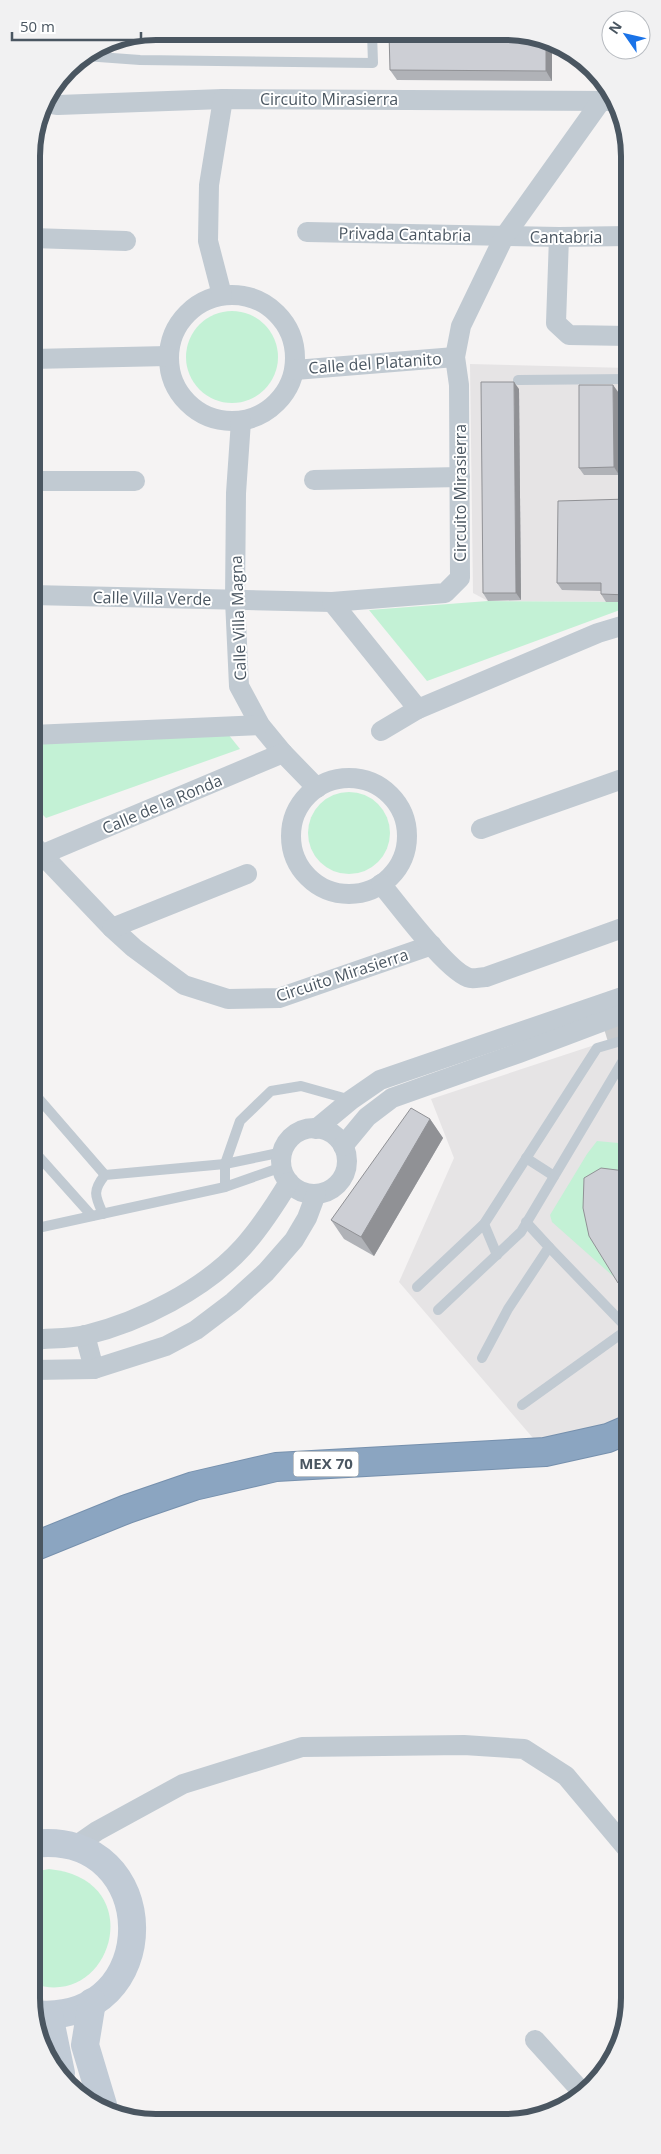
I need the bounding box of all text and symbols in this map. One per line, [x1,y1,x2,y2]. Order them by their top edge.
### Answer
scale bar [12,10,141,42]
north arrow [601,10,651,60]
text: 50 m [20,16,55,36]
text: N [604,17,626,37]
street label: Circuito Mirasierra [260,88,398,110]
street label: Privada Cantabria [339,222,471,246]
street label: Cantabria [530,226,602,248]
street label: Calle del Platanito [308,347,442,379]
street label: Circuito Mirasierra [449,424,471,562]
street label: Calle Villa Magna [225,555,251,681]
street label: Calle Villa Verde [92,586,212,610]
street label: Calle de la Ronda [99,769,225,839]
street label: Circuito Mirasierra [273,943,411,1007]
road number: MEX 70 [294,1452,358,1476]

